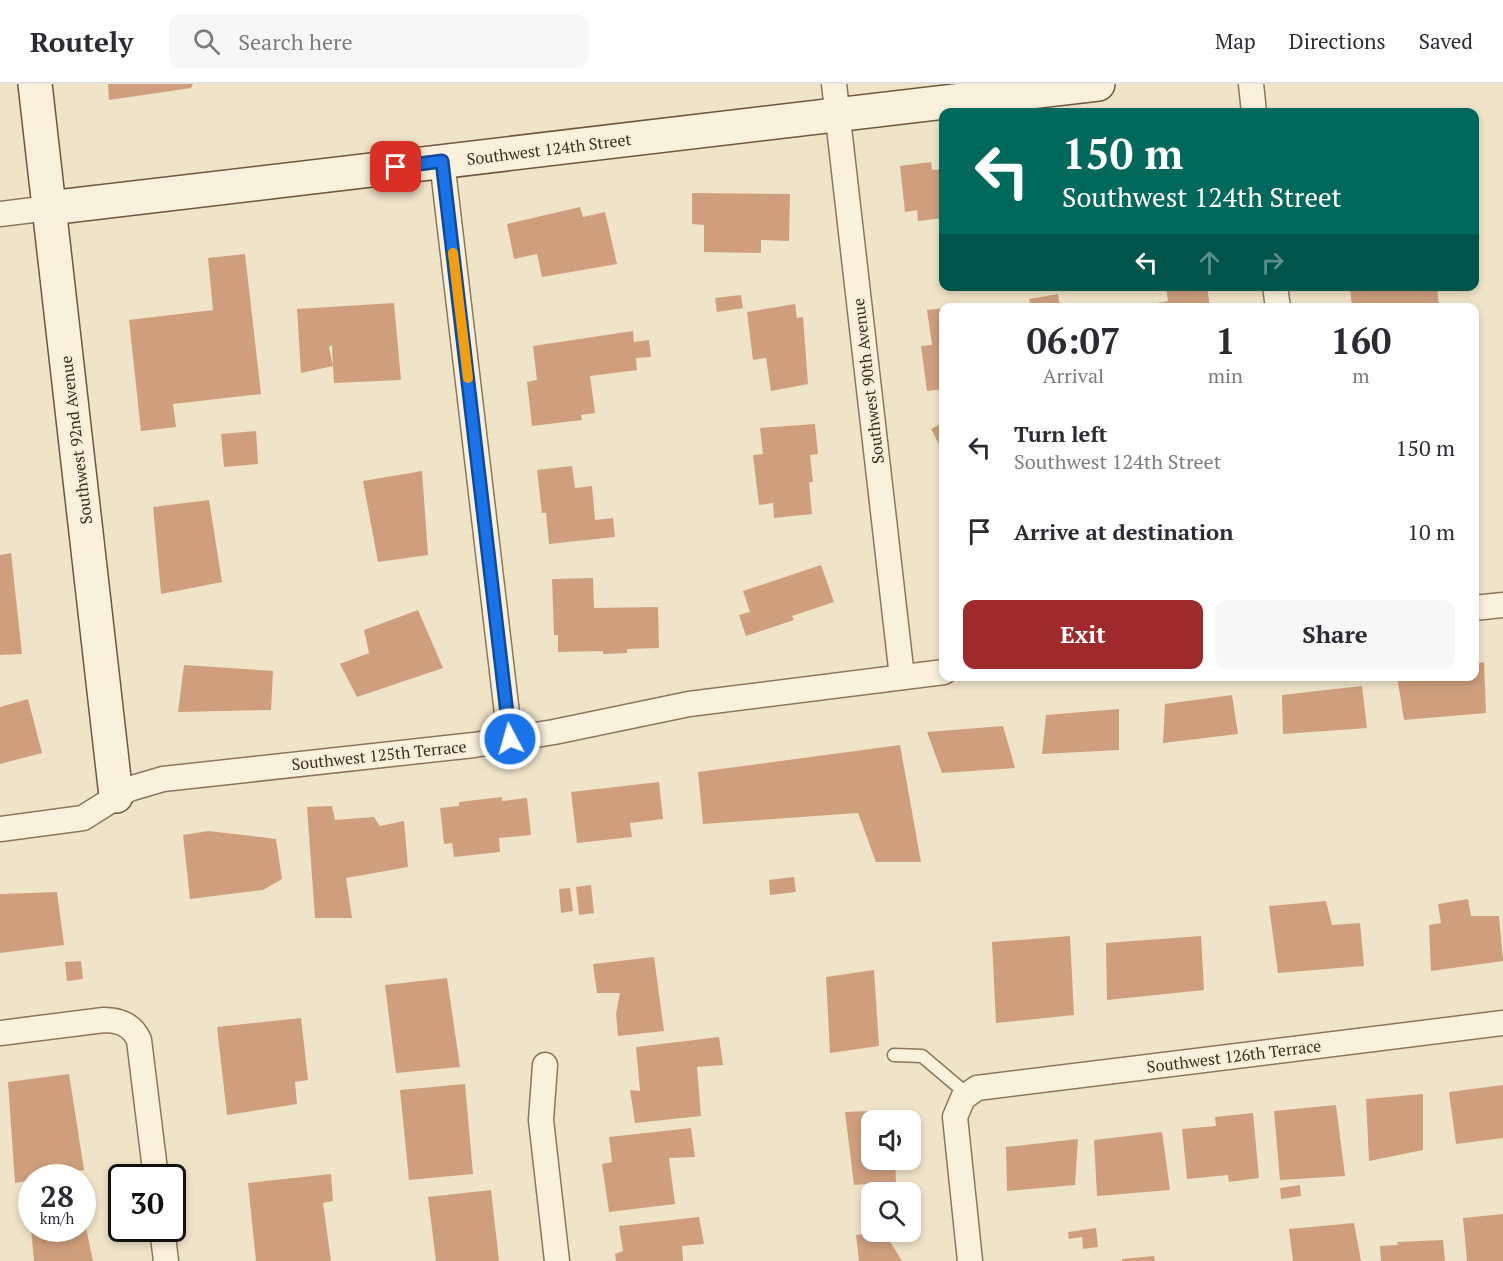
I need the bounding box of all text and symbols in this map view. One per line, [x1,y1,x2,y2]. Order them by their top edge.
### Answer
search box [169,14,589,68]
text: Routely [30,23,133,60]
icon: search [190,25,223,58]
text: Search here [238,27,353,56]
text: Map [1215,27,1256,55]
text: Directions [1289,27,1386,55]
text: Saved [1419,27,1473,55]
text: 150 m [1062,125,1183,181]
street label: Southwest 124th Street [465,128,633,170]
icon: left [963,132,1041,210]
pin [370,141,421,192]
icon: arrive [379,150,412,183]
text: Southwest 124th Street [1062,179,1342,215]
icon: left [1130,246,1163,279]
icon: ahead [1193,246,1226,279]
icon: right [1256,246,1289,279]
street label: Southwest 90th Avenue [847,297,889,465]
text: 06:07 [1027,317,1120,364]
text: 1 [1215,317,1236,364]
text: 160 [1330,317,1391,364]
street label: Southwest 92nd Avenue [55,354,97,526]
text: Arrival [1043,362,1104,389]
text: min [1208,362,1243,389]
text: m [1352,362,1370,389]
text: Turn left [1014,419,1107,448]
icon: left [963,431,996,464]
text: 150 m [1395,433,1455,462]
text: Southwest 124th Street [1014,448,1221,475]
icon: arrive [963,515,996,548]
text: Arrive at destination [1014,517,1233,546]
text: 10 m [1407,517,1455,546]
button: Exit [963,600,1203,669]
button: Share [1215,600,1455,669]
position arrow [478,707,542,771]
street label: Southwest 125th Terrace [291,735,467,775]
street label: Southwest 126th Terrace [1146,1034,1322,1078]
map controls [861,1110,921,1242]
button: sound [861,1110,921,1170]
speed limit sign: 30 [108,1164,186,1242]
text: 28 [40,1176,74,1216]
button: search [861,1182,921,1242]
text: km/h [40,1208,74,1228]

